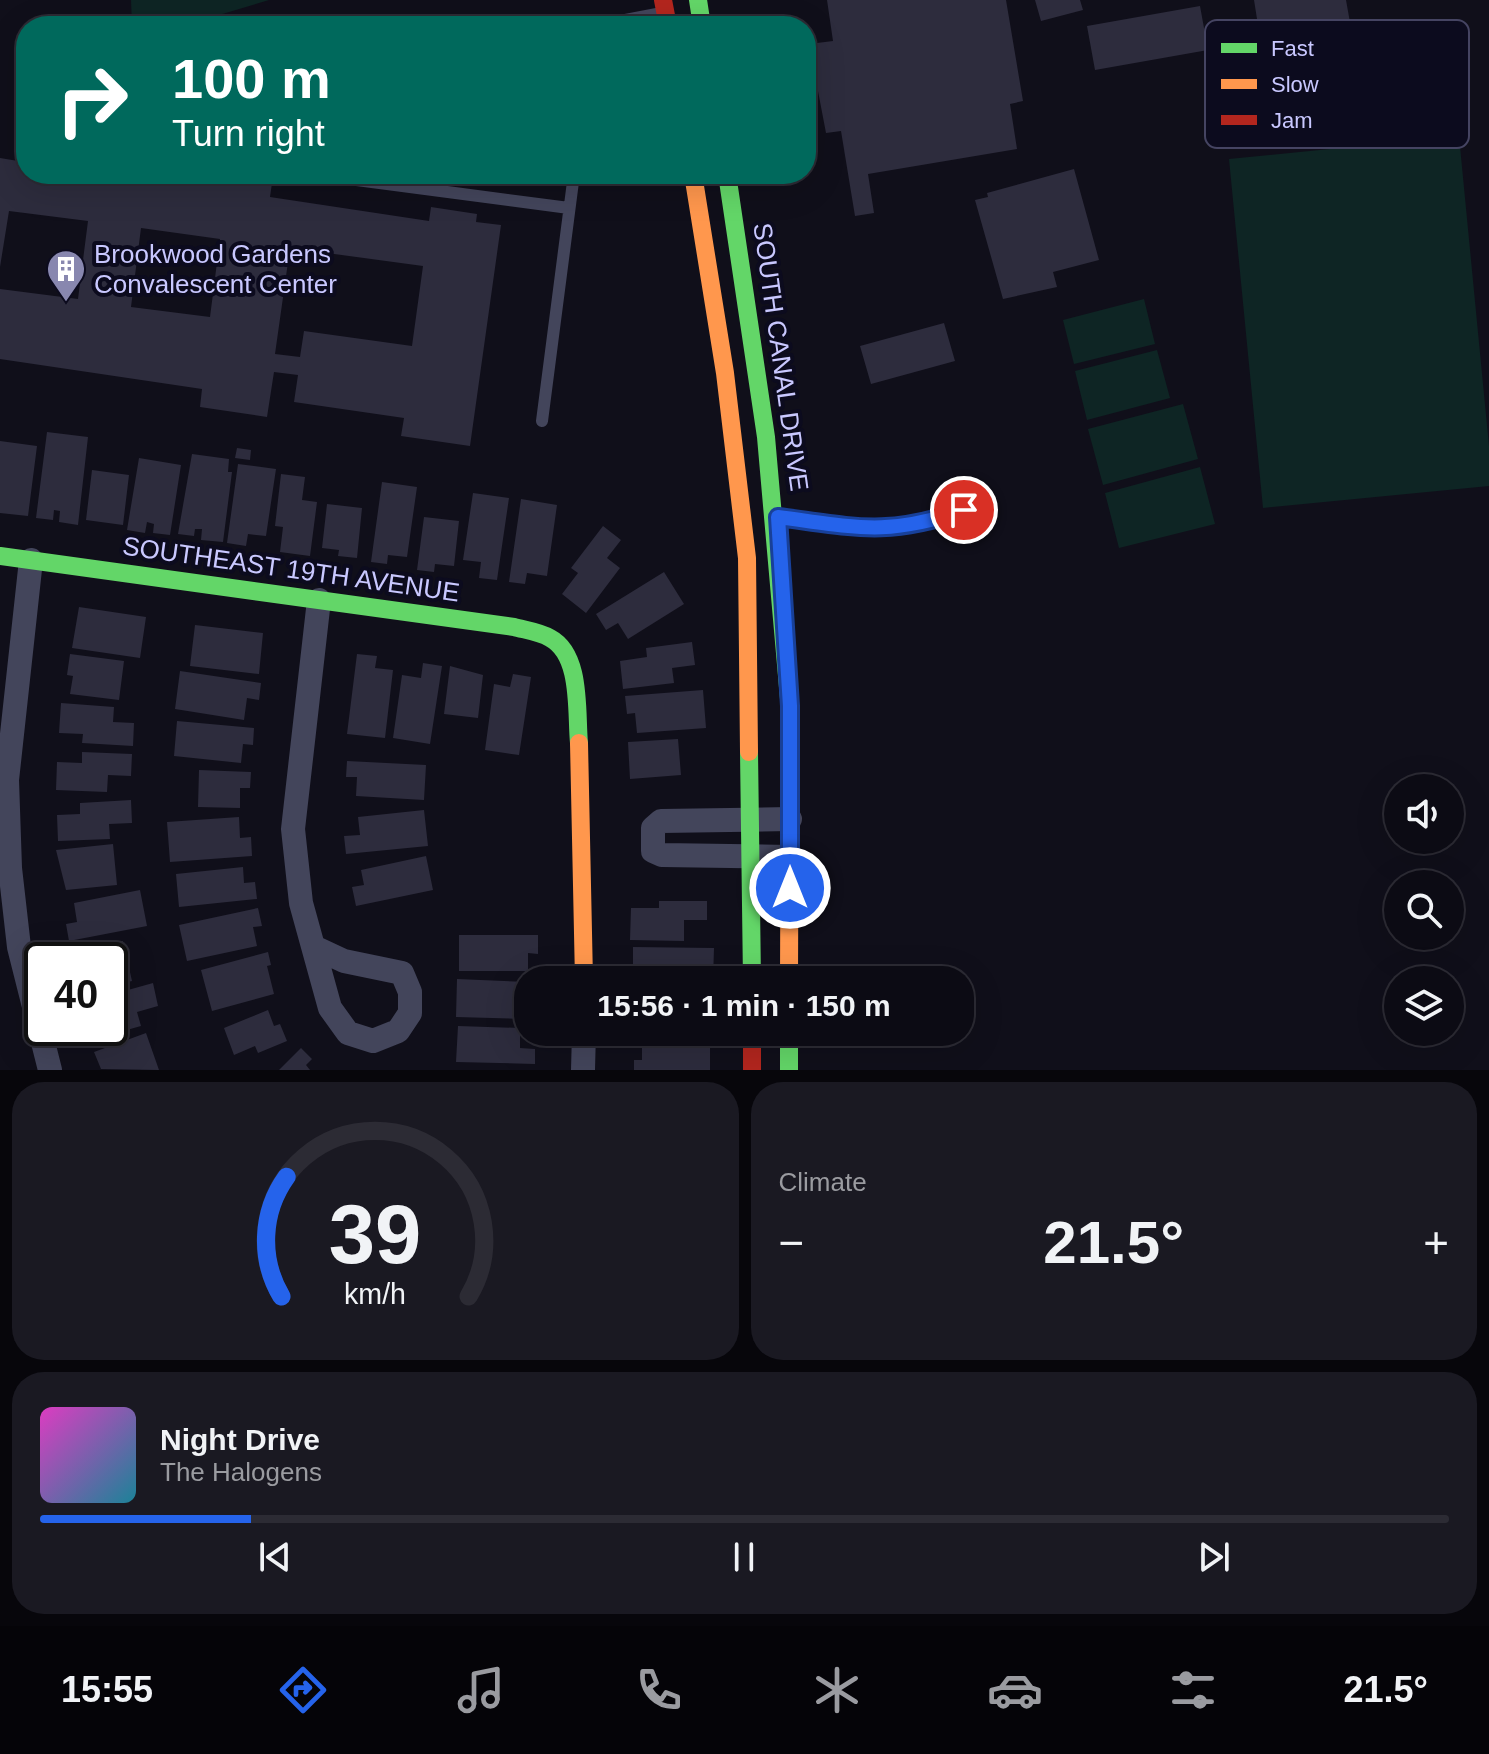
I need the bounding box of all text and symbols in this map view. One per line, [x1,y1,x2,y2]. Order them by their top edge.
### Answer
legend [1205,20,1469,148]
text: Fast [1271,36,1314,61]
text: 100 m [172,47,331,110]
icon: right [40,48,144,152]
text: Slow [1271,72,1319,97]
text: Jam [1271,108,1313,133]
text: Turn right [172,113,325,154]
street label: SOUTH CANAL DRIVE [747,221,815,493]
place label: Brookwood Gardens Convalescent Center [94,239,337,299]
building icon: Brookwood Gardens Convalescent Center [45,248,87,303]
pin [930,476,998,544]
icon: arrive [942,488,986,532]
street label: SOUTHEAST 19TH AVENUE [121,530,461,608]
map controls [1384,774,1464,1046]
button: sound [1384,774,1464,854]
position arrow [748,846,832,930]
button: search [1384,870,1464,950]
speed limit sign: 40 [24,942,128,1046]
button: layers [1384,966,1464,1046]
text: 15:56 · 1 min · 150 m [597,989,891,1022]
text: Climate [779,1167,867,1197]
text: 39 [329,1188,422,1281]
text: 21.5° [1043,1209,1184,1276]
text: − [779,1218,804,1267]
text: + [1423,1218,1449,1267]
text: km/h [344,1278,406,1310]
text: Night Drive [160,1423,320,1456]
text: The Halogens [160,1457,322,1487]
icon: previous [253,1535,297,1579]
icon: pause [722,1535,766,1579]
icon: next [1192,1535,1236,1579]
icon: directions [275,1662,331,1718]
icon: music [453,1662,509,1718]
icon: phone [631,1662,687,1718]
icon: climate [809,1662,865,1718]
icon: car [987,1662,1043,1718]
icon: filters [1165,1662,1221,1718]
text: 15:55 [61,1669,153,1710]
text: 21.5° [1343,1669,1428,1710]

